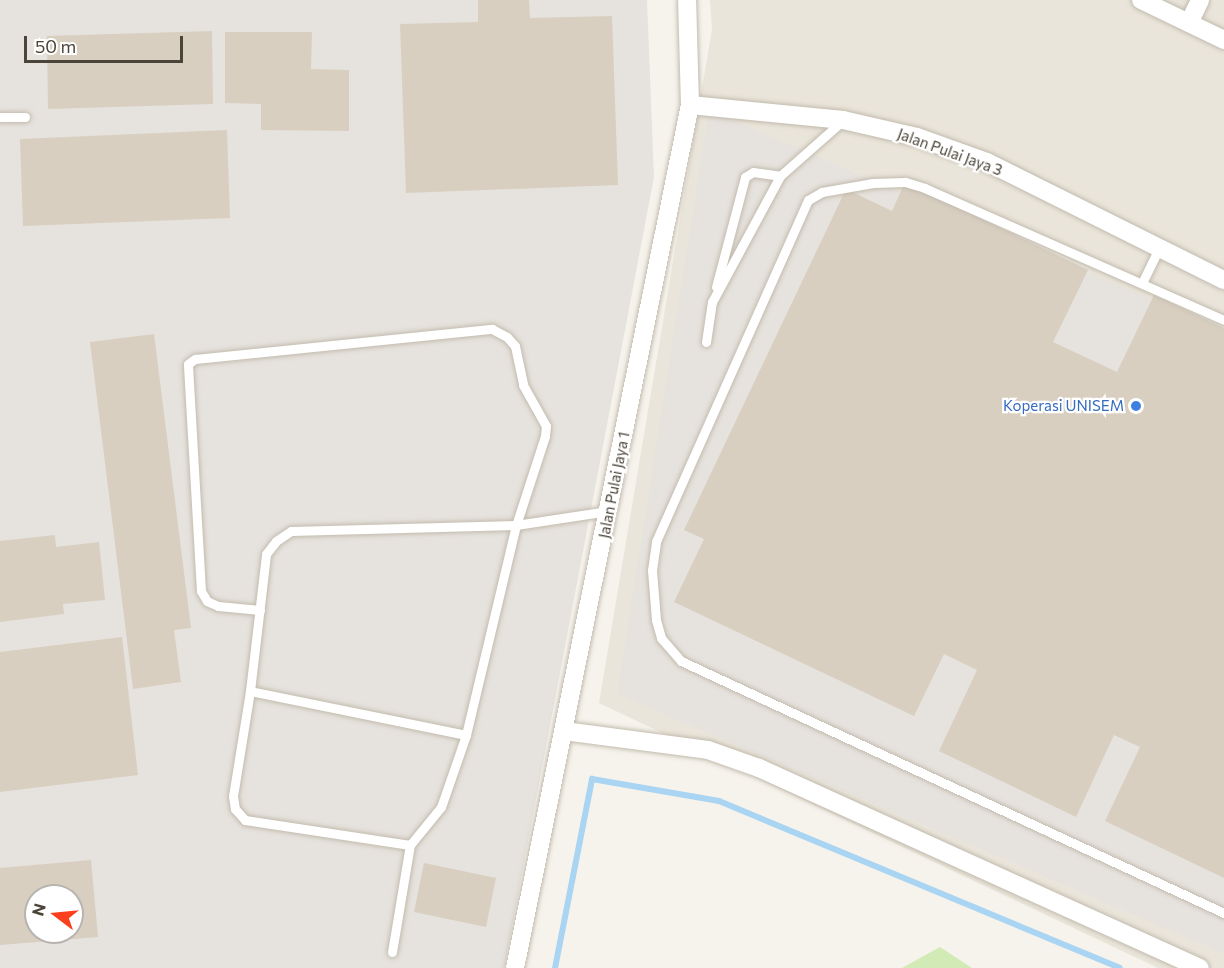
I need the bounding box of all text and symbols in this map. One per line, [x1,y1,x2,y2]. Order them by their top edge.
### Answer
scale bar [27,24,186,62]
text: 50 m [35,35,76,57]
street label: Jalan Pulai Jaya 3 [895,125,1005,179]
place label: Koperasi UNISEM [1003,397,1124,415]
marker: Koperasi UNISEM [1129,399,1143,413]
street label: Jalan Pulai Jaya 1 [595,430,633,540]
north arrow [24,884,84,944]
text: N [27,901,49,918]

